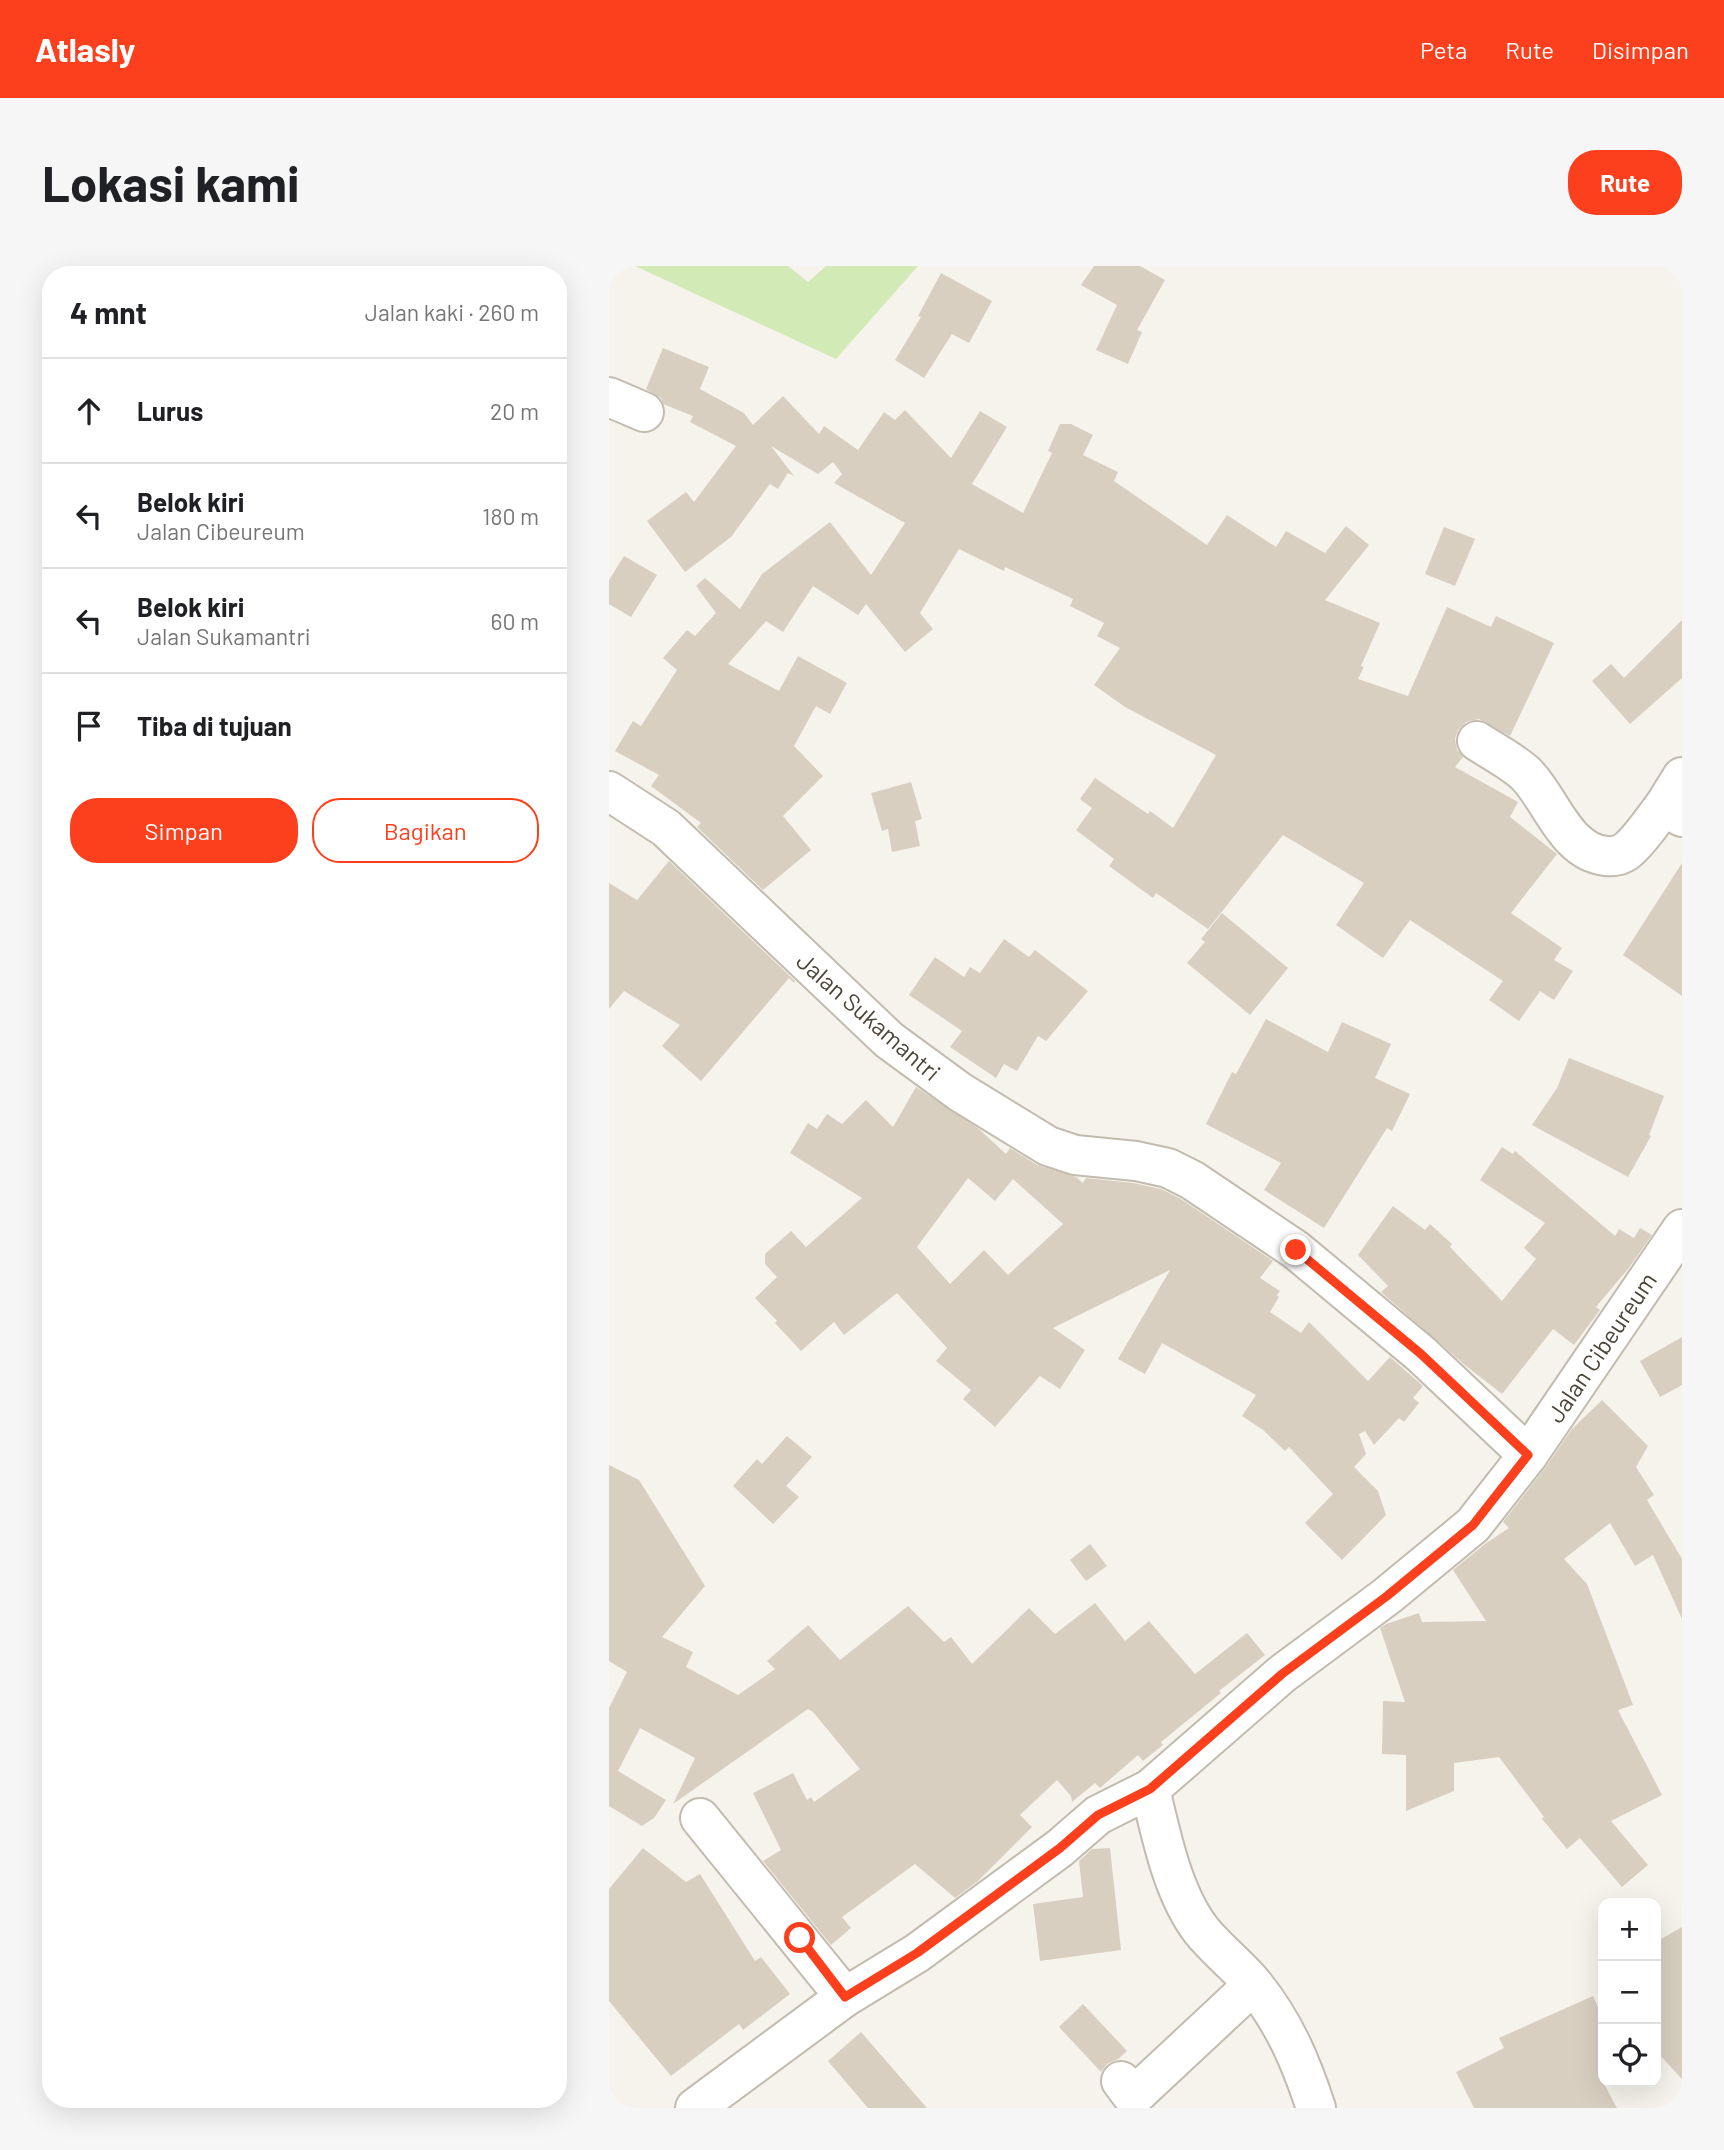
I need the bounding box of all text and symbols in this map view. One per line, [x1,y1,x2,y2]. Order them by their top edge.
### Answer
text: Atlasly [35,29,135,69]
text: Peta [1420,35,1467,64]
text: Rute [1505,35,1554,64]
text: Disimpan [1592,35,1689,64]
button: Rute [1568,150,1682,215]
text: Lokasi kami [42,153,299,212]
text: 4 mnt [70,294,147,330]
text: Jalan kaki · 260 m [365,298,539,326]
icon: ahead [70,392,108,430]
text: Lurus [137,395,203,426]
text: 20 m [490,397,539,425]
text: Belok kiri [137,486,244,517]
icon: left [70,497,108,535]
text: 180 m [482,502,539,530]
text: Jalan Cibeureum [137,517,305,545]
text: Belok kiri [137,591,244,622]
icon: left [70,602,108,640]
text: 60 m [491,607,539,635]
text: Jalan Sukamantri [137,622,311,650]
icon: arrive [70,707,108,745]
text: Tiba di tujuan [137,710,292,741]
button: Simpan [70,798,298,863]
button: Bagikan [312,798,539,863]
street label: Jalan Sukamantri [791,946,947,1086]
route end [1280,1234,1311,1265]
street label: Jalan Cibeureum [1540,1266,1662,1428]
map controls [1598,1898,1661,2087]
button: + [1598,1898,1661,1961]
route start [784,1922,815,1953]
button: − [1598,1961,1661,2024]
button: locate [1598,2024,1661,2087]

